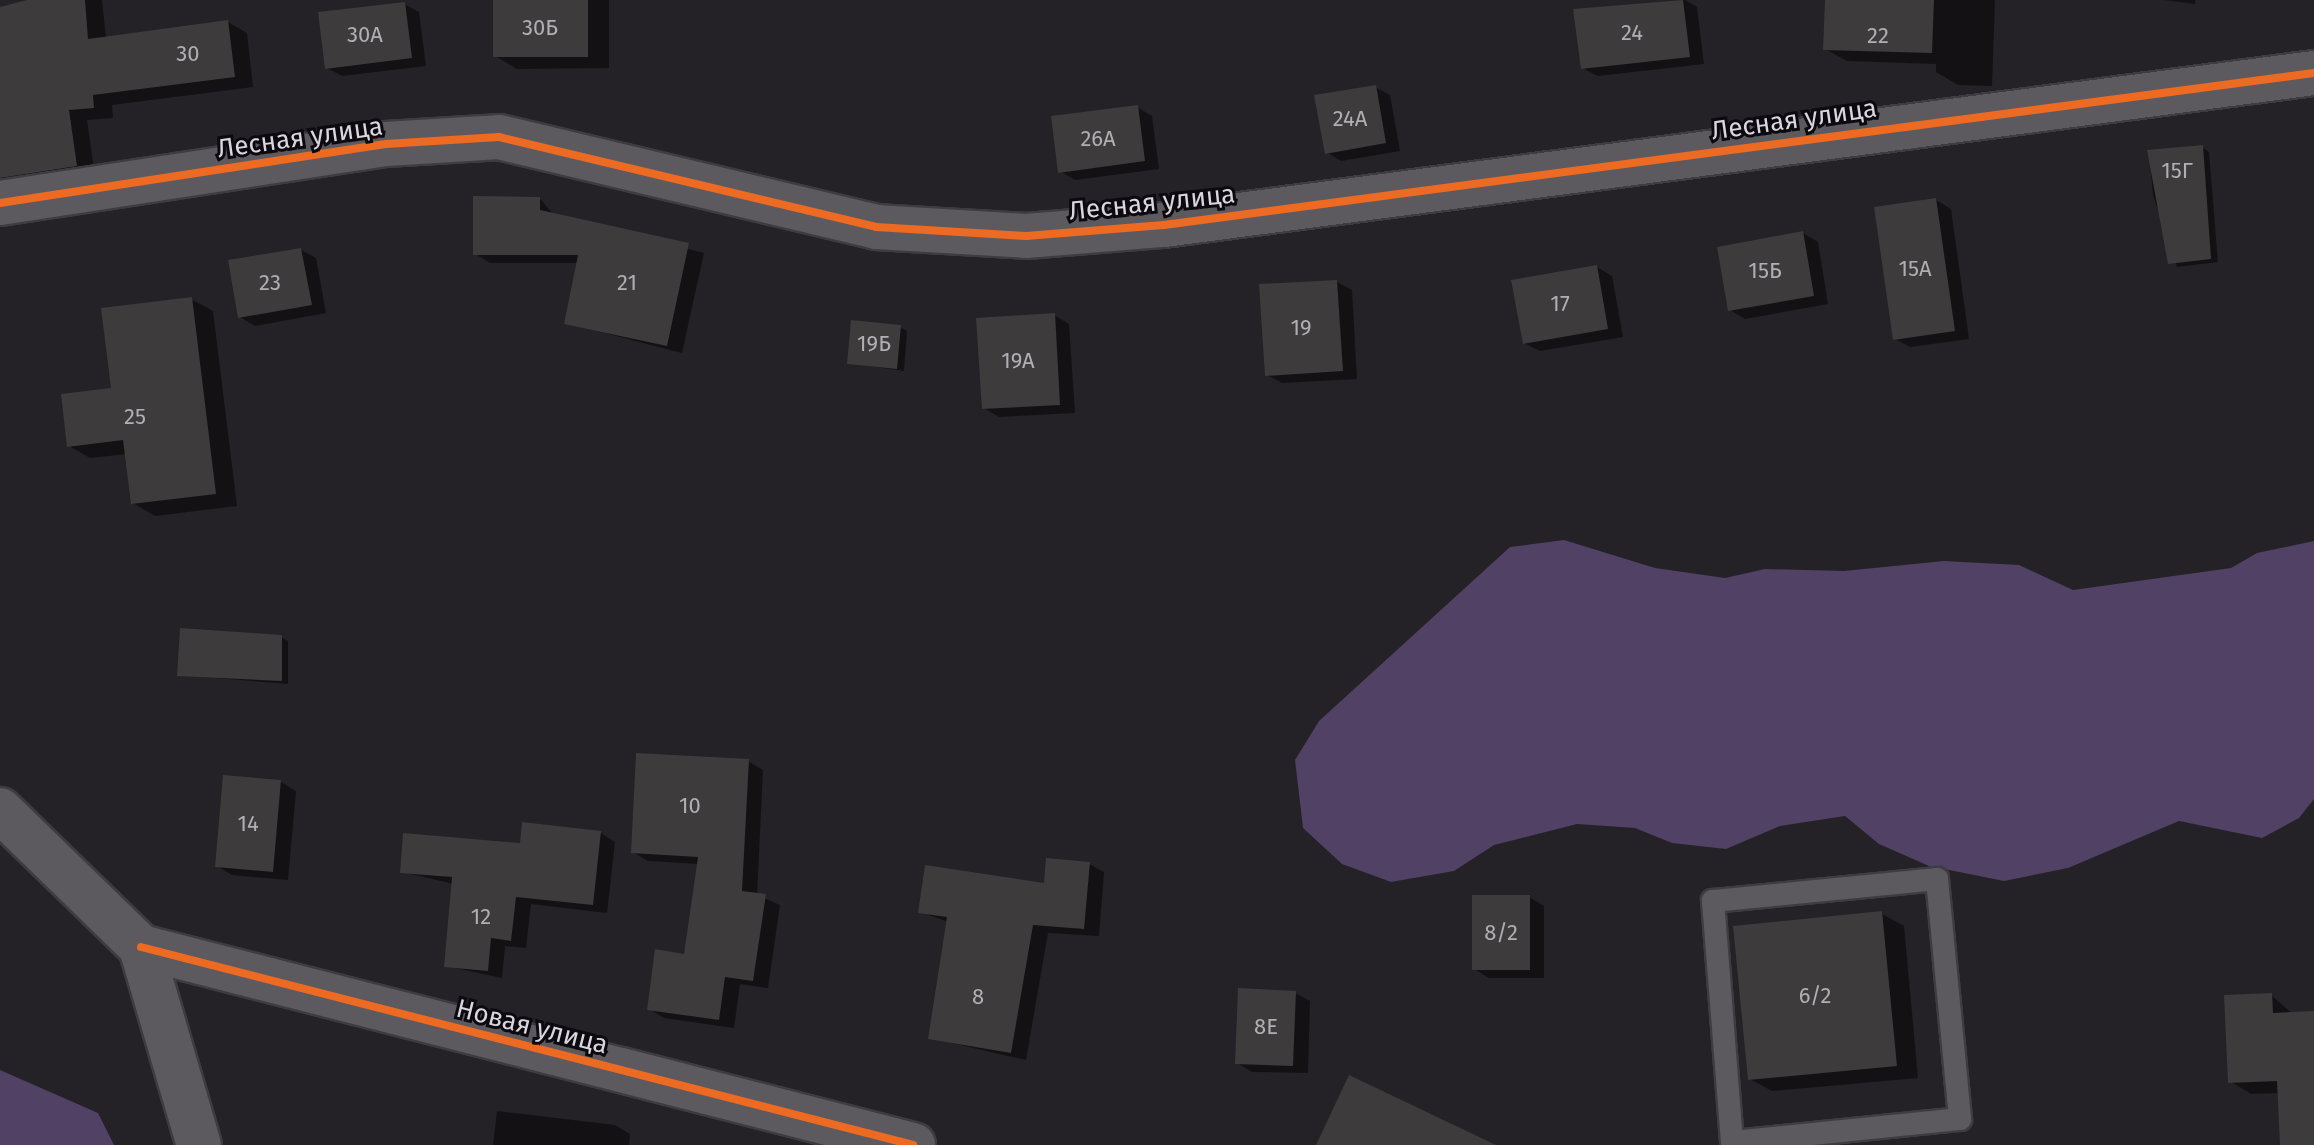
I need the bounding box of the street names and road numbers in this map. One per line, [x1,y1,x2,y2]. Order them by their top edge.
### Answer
street label: Лесная улица [1709,93,1879,147]
street label: Лесная улица [215,111,385,165]
street label: Лесная улица [1067,179,1237,227]
street label: Новая улица [453,993,611,1061]

